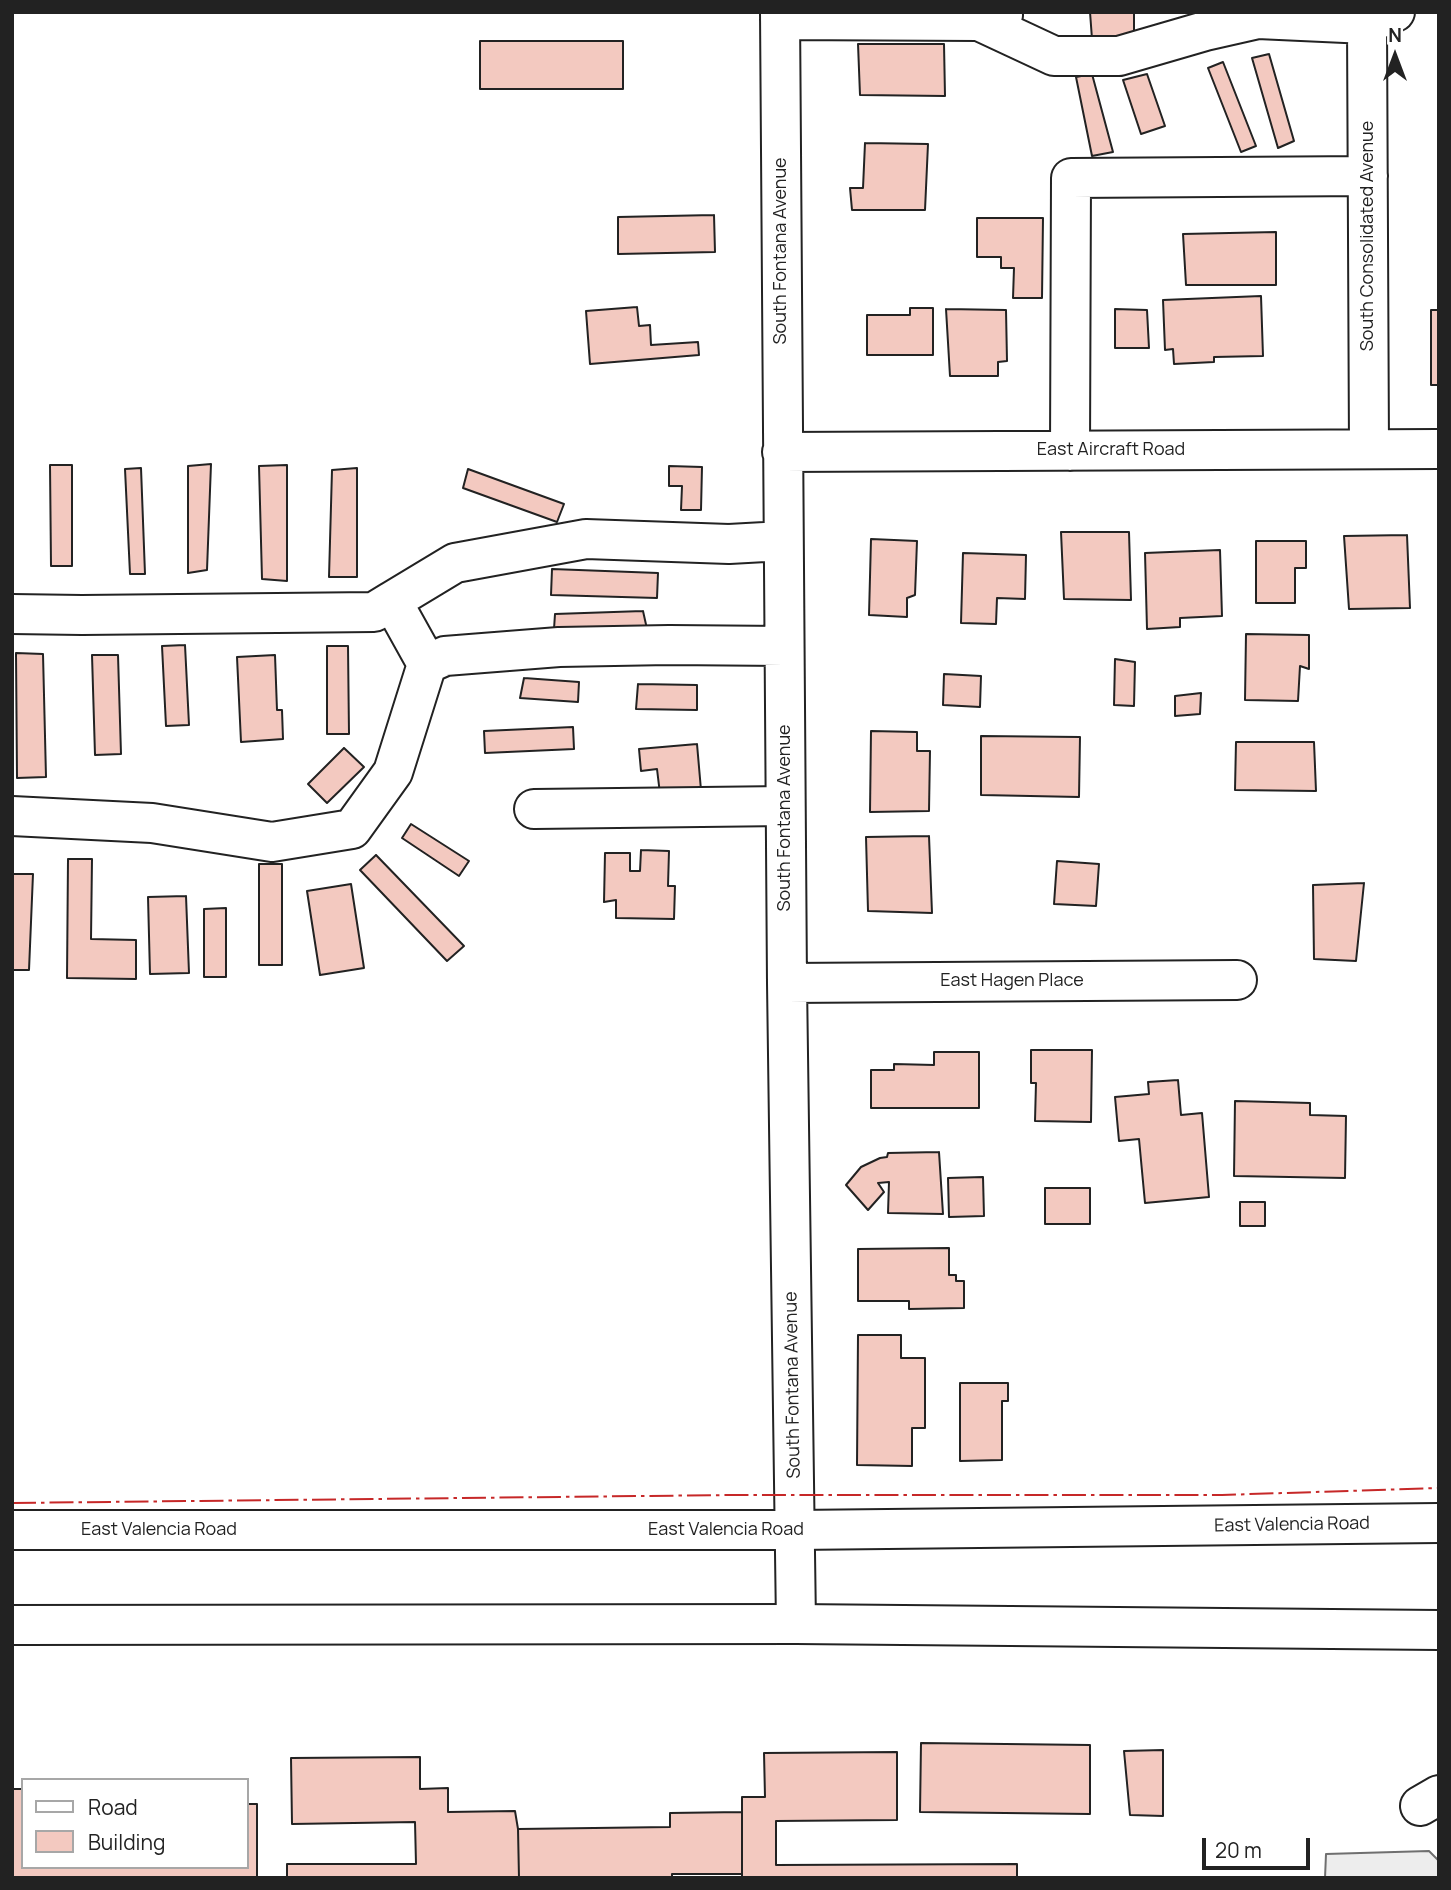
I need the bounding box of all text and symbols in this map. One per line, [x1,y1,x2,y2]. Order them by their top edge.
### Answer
north arrow [1360,21,1430,91]
text: N [1388,22,1402,48]
street label: South Consolidated Avenue [1357,121,1379,351]
street label: South Fontana Avenue [770,157,792,345]
street label: East Aircraft Road [1037,439,1185,461]
street label: South Fontana Avenue [774,724,796,912]
street label: East Hagen Place [940,970,1084,992]
street label: South Fontana Avenue [781,1291,805,1479]
street label: East Valencia Road [1214,1513,1370,1537]
street label: East Valencia Road [81,1519,237,1541]
street label: East Valencia Road [648,1519,804,1541]
legend [21,1778,248,1869]
text: Road [88,1793,138,1821]
scale bar [1206,1824,1314,1868]
text: Building [88,1828,165,1856]
text: 20 m [1215,1836,1262,1864]

